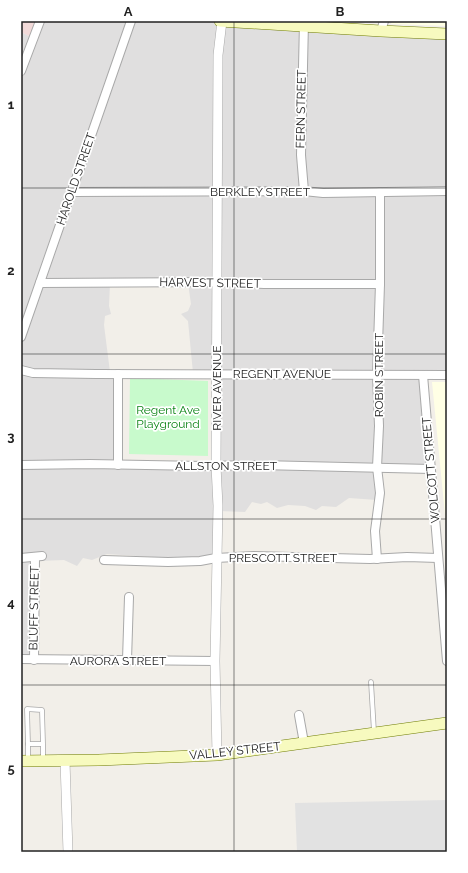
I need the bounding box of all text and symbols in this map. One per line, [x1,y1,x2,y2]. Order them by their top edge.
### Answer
text: A [124,4,133,19]
text: B [336,4,345,19]
street label: FERN STREET [293,69,309,149]
text: 1 [8,97,15,112]
street label: HAROLD STREET [54,130,99,227]
street label: BERKLEY STREET [210,185,311,199]
text: 2 [7,263,15,278]
street label: HARVEST STREET [159,275,262,291]
street label: ROBIN STREET [372,332,386,417]
street label: RIVER AVENUE [210,345,224,431]
street label: REGENT AVENUE [233,367,331,381]
park label: Regent Ave Playground [136,403,200,431]
street label: WOLCOTT STREET [419,416,443,524]
text: 3 [7,429,15,444]
street label: ALLSTON STREET [175,459,278,473]
street label: PRESCOTT STREET [229,551,338,565]
street label: BLUFF STREET [26,565,42,651]
text: 4 [7,595,15,610]
street label: AURORA STREET [70,654,167,668]
street label: VALLEY STREET [189,739,282,763]
text: 5 [7,761,15,776]

